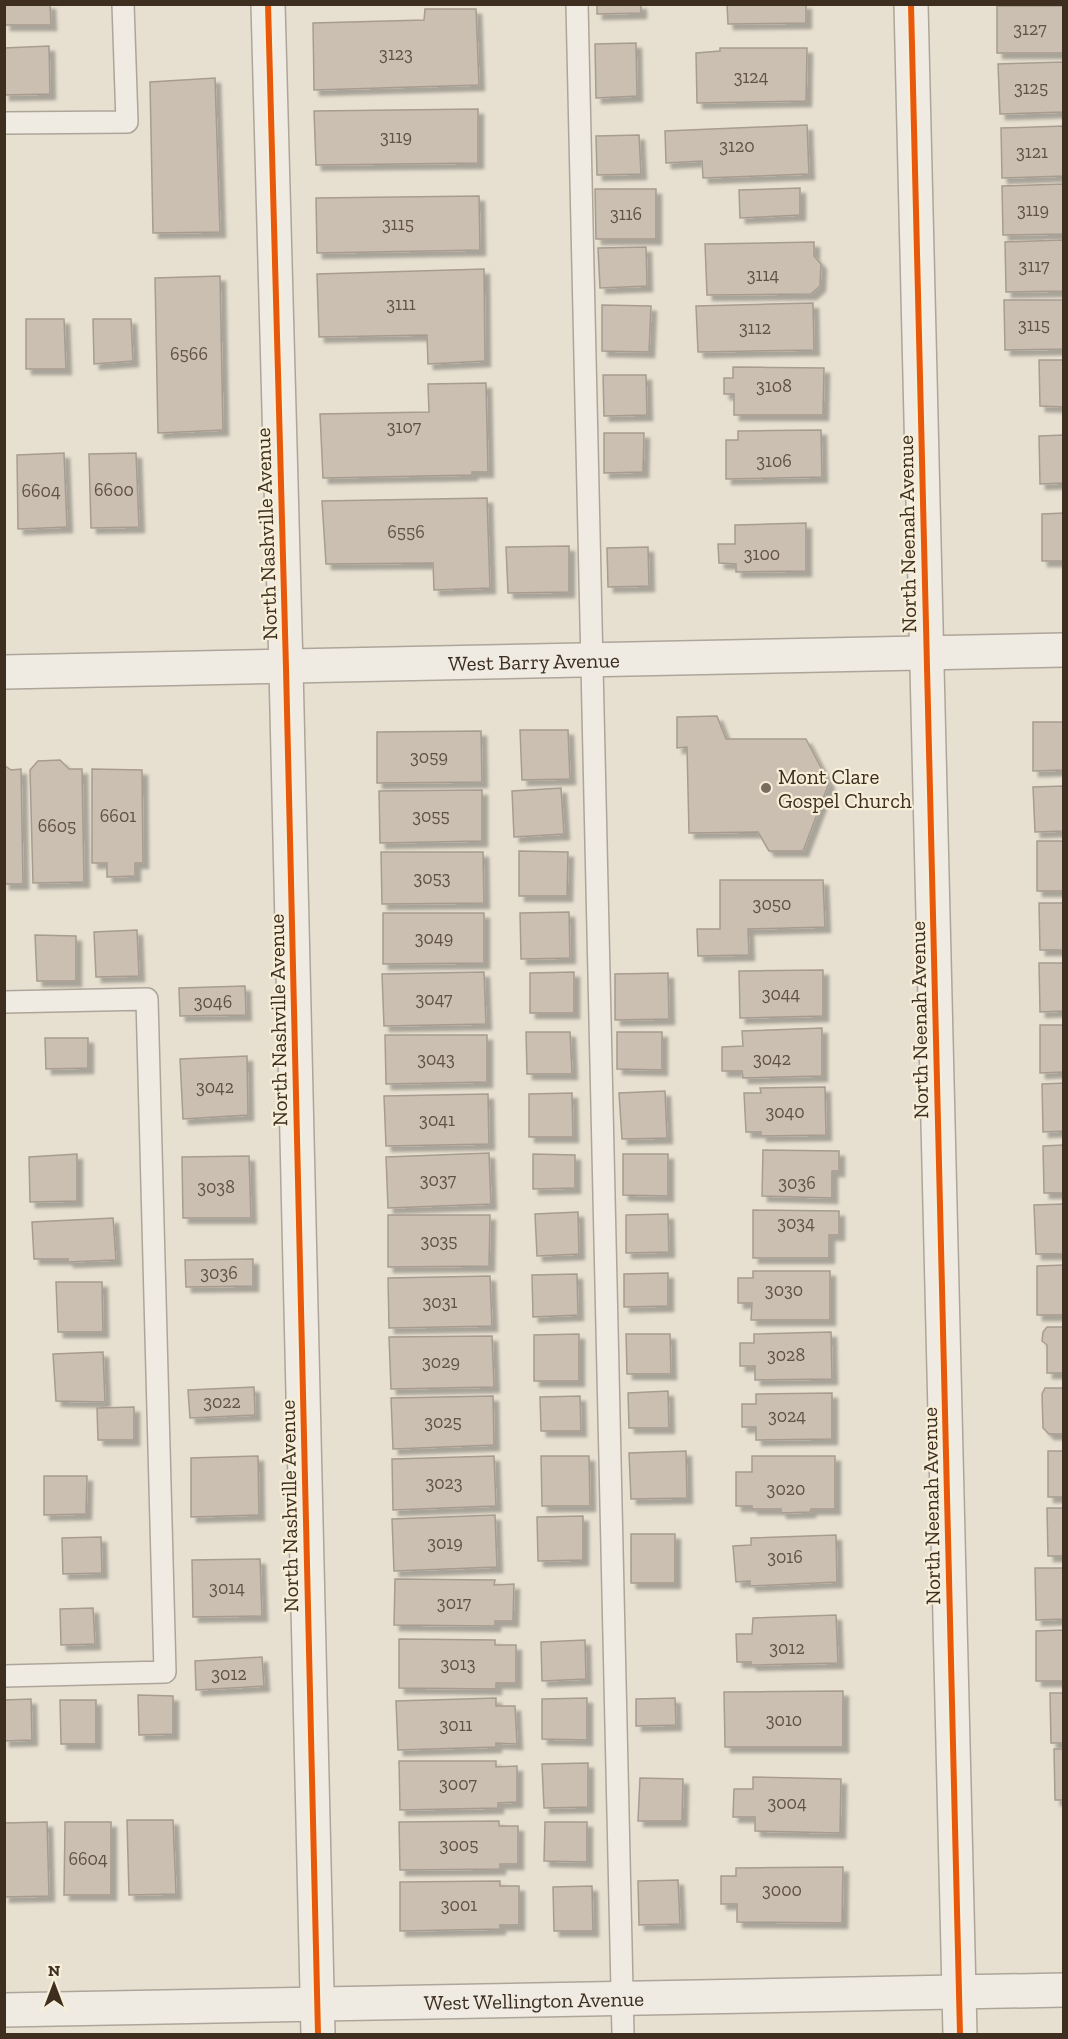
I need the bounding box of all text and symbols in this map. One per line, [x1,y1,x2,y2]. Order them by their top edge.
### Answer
house number: 3127 [1013,18,1047,40]
house number: 3123 [379,43,413,65]
house number: 3124 [734,66,769,88]
house number: 3125 [1014,77,1048,99]
house number: 3119 [380,126,412,148]
house number: 3120 [719,135,755,157]
house number: 3121 [1016,141,1048,163]
house number: 3119 [1017,199,1049,221]
house number: 3116 [610,203,642,225]
house number: 3115 [382,213,414,235]
house number: 3117 [1019,255,1050,277]
house number: 3114 [747,264,779,286]
house number: 3111 [386,293,416,315]
house number: 3115 [1018,314,1050,336]
house number: 3112 [739,317,771,339]
house number: 6566 [170,343,208,365]
house number: 3108 [756,375,792,397]
house number: 3107 [387,416,422,438]
street label: North Nashville Avenue [250,427,282,641]
street label: North Neenah Avenue [893,435,921,633]
house number: 3106 [756,450,792,472]
house number: 6600 [94,479,134,501]
house number: 6604 [21,480,61,502]
house number: 6556 [387,521,425,543]
house number: 3100 [744,543,780,565]
street label: West Barry Avenue [448,647,620,675]
house number: 3059 [410,746,448,768]
place label: Mont Clare Gospel Church [778,764,912,813]
marker: Mont Clare Gospel Church [759,781,773,795]
house number: 6601 [100,805,136,827]
house number: 3055 [412,805,450,827]
house number: 6605 [38,815,76,837]
house number: 3053 [413,867,451,889]
house number: 3050 [753,893,791,915]
street label: North Nashville Avenue [264,913,292,1127]
street label: North Neenah Avenue [905,921,933,1119]
house number: 3049 [415,927,453,949]
house number: 3044 [762,983,801,1005]
house number: 3047 [415,988,453,1010]
house number: 3046 [194,991,232,1013]
house number: 3043 [417,1048,455,1070]
house number: 3042 [753,1048,791,1070]
house number: 3042 [196,1076,234,1098]
house number: 3040 [765,1101,805,1123]
house number: 3041 [419,1109,455,1131]
house number: 3037 [420,1169,457,1191]
house number: 3036 [778,1172,816,1194]
house number: 3038 [197,1176,235,1198]
house number: 3034 [777,1212,815,1234]
house number: 3035 [420,1230,458,1252]
house number: 3036 [200,1262,238,1284]
house number: 3030 [765,1279,803,1301]
house number: 3031 [423,1291,458,1313]
house number: 3028 [767,1344,805,1366]
house number: 3029 [422,1351,460,1373]
house number: 3022 [203,1391,241,1413]
street label: North Nashville Avenue [275,1399,303,1613]
house number: 3024 [768,1405,806,1427]
street label: North Neenah Avenue [917,1407,945,1605]
house number: 3025 [424,1411,462,1433]
house number: 3023 [425,1472,463,1494]
house number: 3020 [767,1478,805,1500]
house number: 3019 [427,1532,463,1554]
house number: 3016 [767,1546,803,1568]
house number: 3014 [209,1577,245,1599]
house number: 3017 [437,1592,472,1614]
house number: 3012 [769,1637,805,1659]
house number: 3013 [441,1653,476,1675]
house number: 3012 [211,1663,247,1685]
house number: 3010 [766,1709,802,1731]
house number: 3011 [439,1714,473,1736]
house number: 3007 [439,1773,478,1795]
house number: 3004 [767,1792,807,1814]
house number: 3005 [440,1834,478,1856]
house number: 6604 [68,1848,108,1870]
house number: 3000 [762,1879,802,1901]
house number: 3001 [441,1894,477,1916]
north arrow [24,1955,84,2015]
text: N [48,1961,60,1980]
street label: West Wellington Avenue [424,1985,644,2015]

